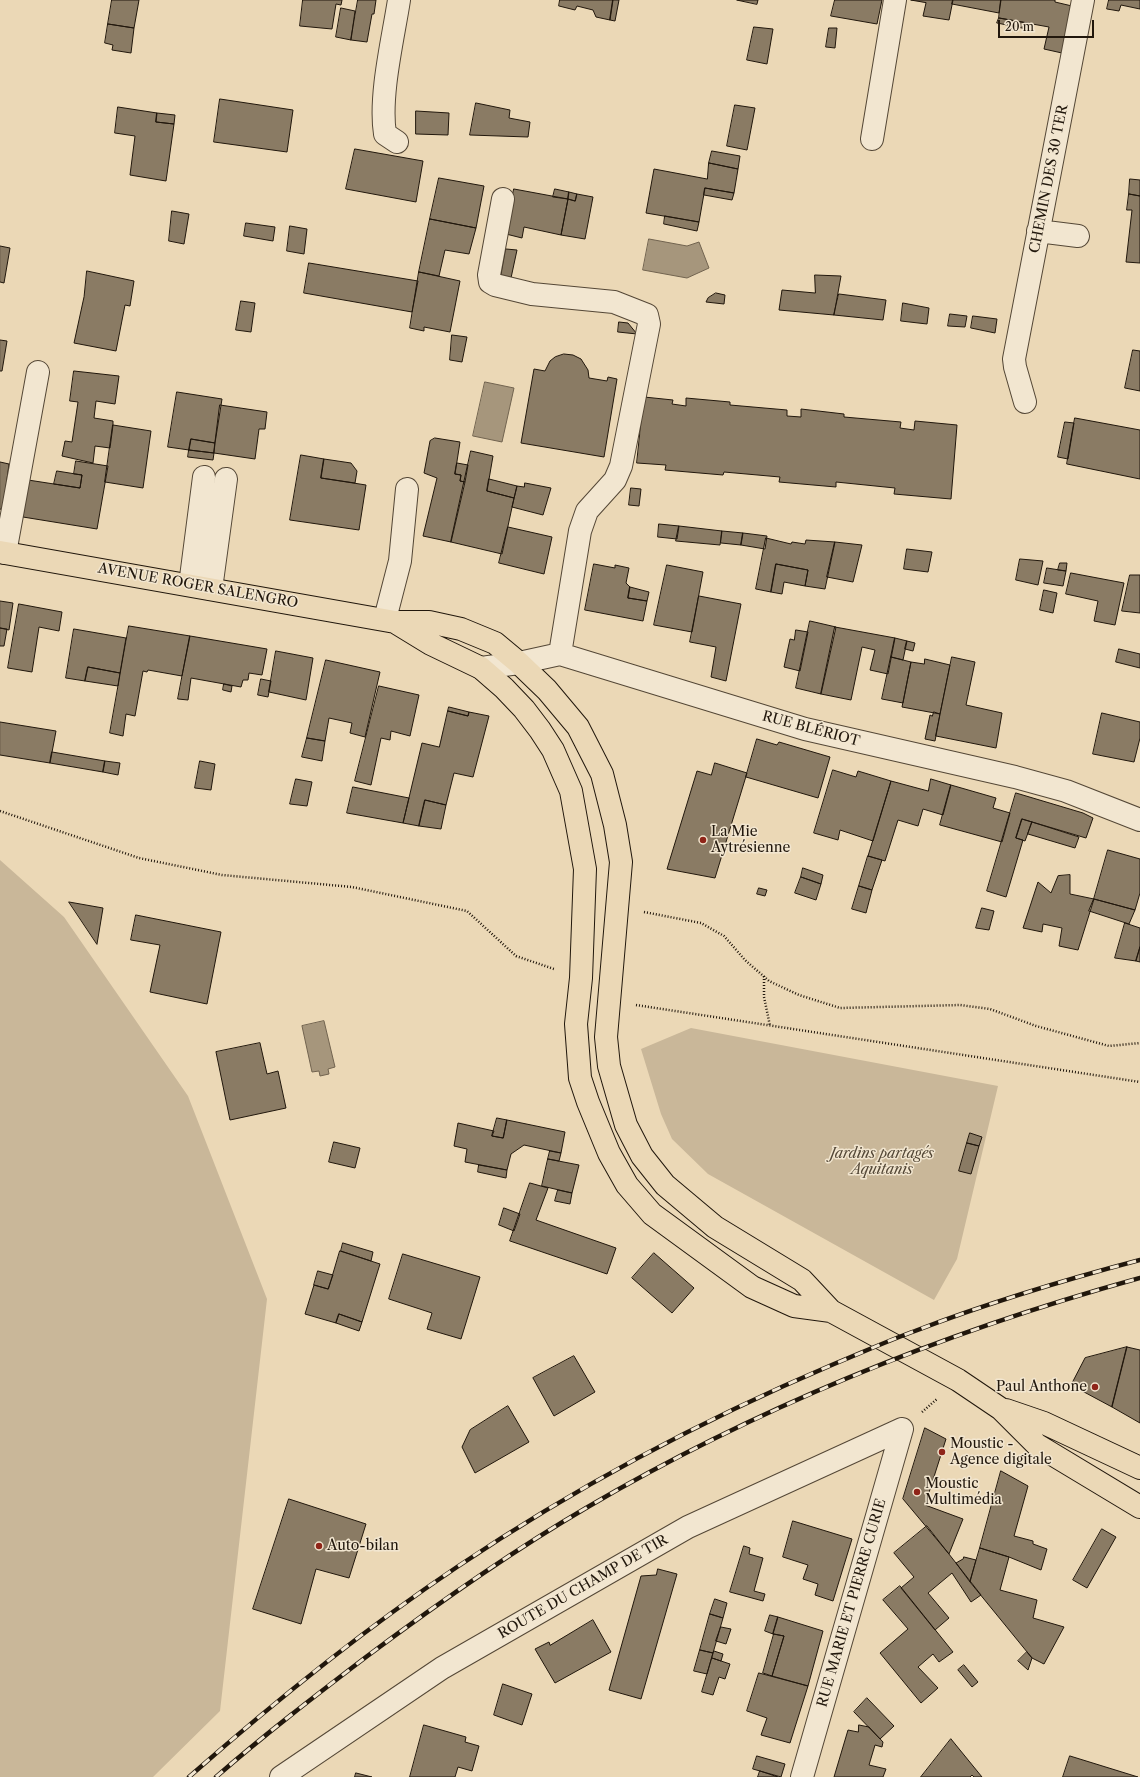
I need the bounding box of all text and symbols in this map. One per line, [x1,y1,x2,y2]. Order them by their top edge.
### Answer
scale bar [1000,12,1096,38]
text: 20 m [1005,19,1034,34]
street label: CHEMIN DES 30 TER [1026,103,1072,255]
street label: AVENUE ROGER SALENGRO [97,560,299,612]
street label: RUE BLÉRIOT [760,708,862,750]
place label: La Mie Aytrésienne [711,824,790,856]
marker: La Mie Aytrésienne [698,835,708,845]
park label: Jardins partagés Aquitanis [830,1146,934,1178]
place label: Paul Anthone [996,1379,1087,1395]
marker: Paul Anthone [1090,1382,1100,1392]
place label: Moustic - Agence digitale [950,1436,1052,1468]
marker: Moustic - Agence digitale [937,1447,947,1457]
place label: Moustic Multimédia [925,1476,1002,1508]
marker: Moustic Multimédia [912,1487,922,1497]
street label: RUE MARIE ET PIERRE CURIE [814,1497,890,1709]
street label: ROUTE DU CHAMP DE TIR [495,1531,671,1643]
place label: Auto-bilan [327,1538,399,1554]
marker: Auto-bilan [314,1541,324,1551]

